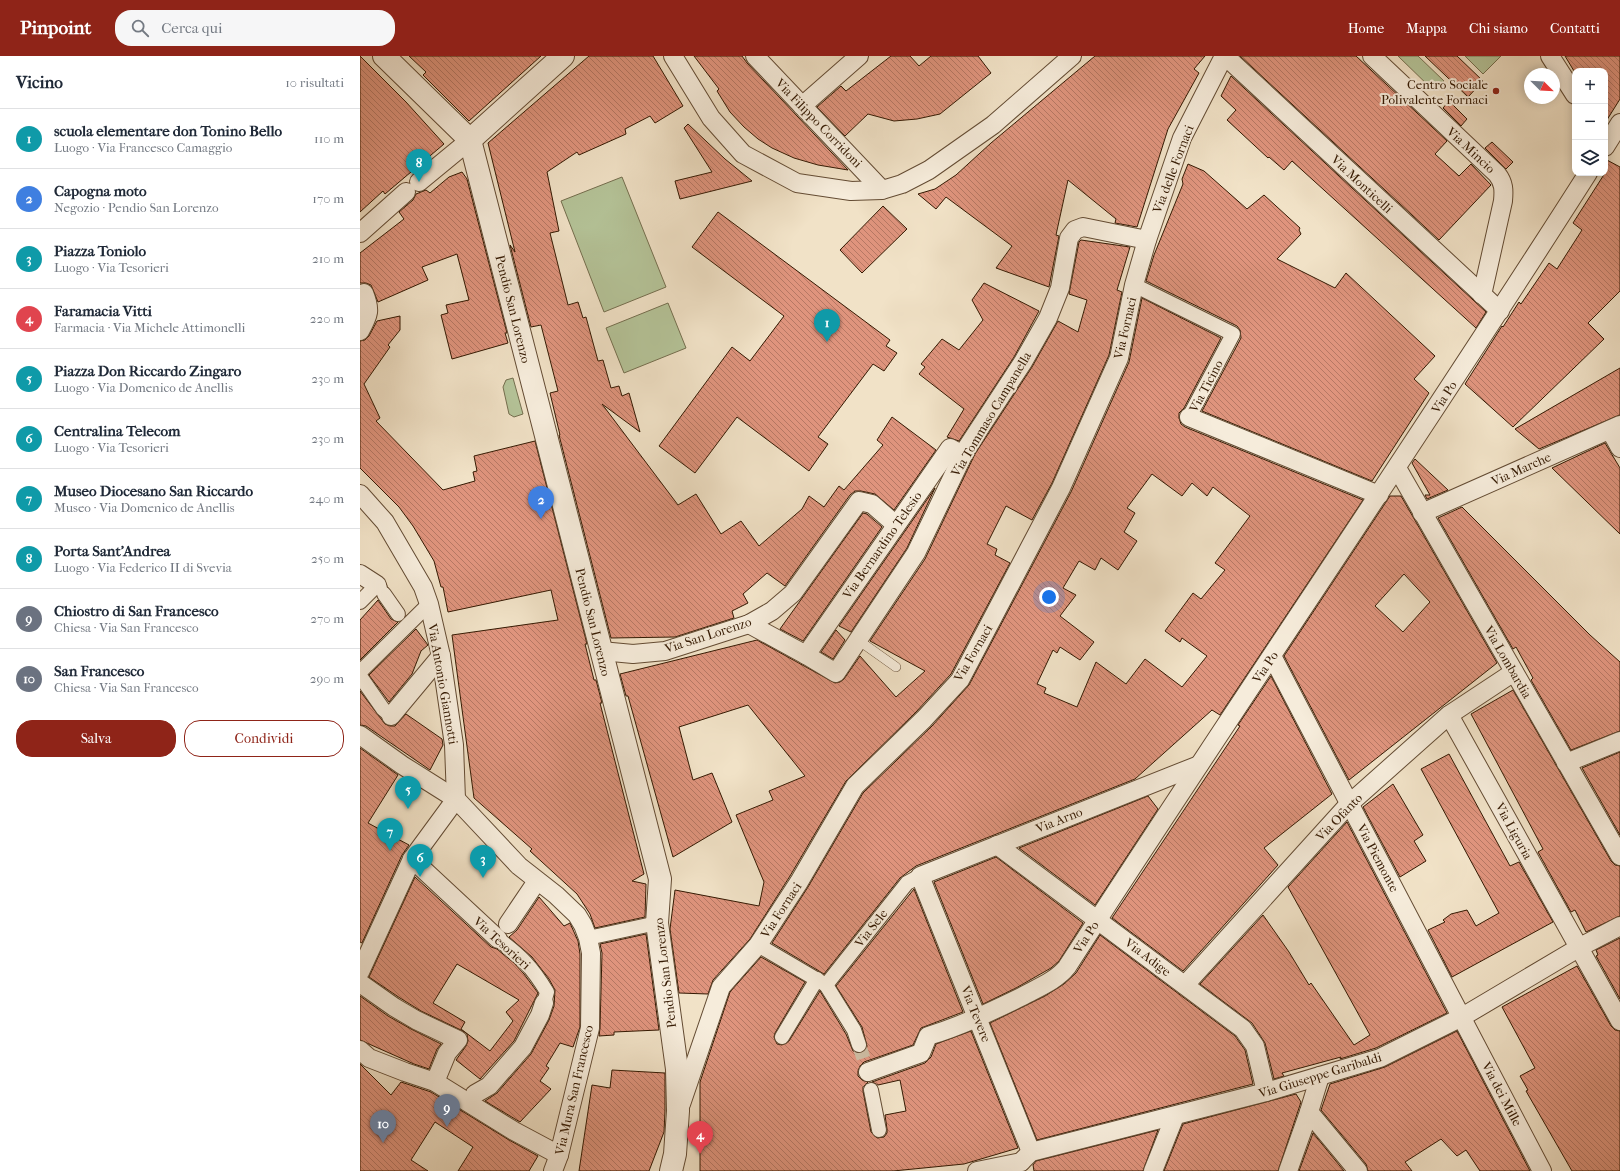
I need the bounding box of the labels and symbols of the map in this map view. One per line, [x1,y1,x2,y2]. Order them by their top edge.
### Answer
north arrow [1524,68,1560,104]
street label: Via Filippo Corridoni [772,75,865,171]
place label: Centro Sociale Polivalente Fornaci [1381,77,1489,107]
marker: Centro Sociale Polivalente Fornaci [1491,86,1501,96]
street label: Via delle Fornaci [1149,123,1197,216]
street label: Via Mincio [1443,123,1498,176]
pin: 8 [406,149,432,182]
street label: Via Monticelli [1328,151,1396,216]
street label: Pendio San Lorenzo [492,253,534,365]
street label: Via Fornaci [1110,295,1139,361]
pin: 1 [814,309,840,342]
street label: Via Tommaso Campanella [947,348,1035,480]
street label: Via Ticino [1186,357,1226,416]
street label: Via Po [1428,378,1460,417]
street label: Via Marche [1488,449,1554,489]
pin: 2 [528,486,554,519]
street label: Via Bernardino Telesio [839,488,925,602]
street label: Pendio San Lorenzo [572,566,614,678]
your location [1039,587,1059,607]
street label: Via San Lorenzo [662,614,754,656]
street label: Via Antonio Giannotti [425,621,461,746]
street label: Via Fornaci [950,622,995,685]
street label: Via Lombardia [1481,622,1535,702]
street label: Via Po [1248,648,1281,687]
pin: 5 [395,776,421,809]
street label: Via Ofanto [1312,790,1366,845]
street label: Via Liguria [1492,799,1536,863]
street label: Via Arno [1032,804,1085,837]
pin: 7 [377,818,403,851]
street label: Via Piemonte [1353,821,1402,895]
pin: 6 [407,844,433,877]
pin: 3 [470,845,496,878]
street label: Via Fornaci [757,879,805,941]
street label: Via Sele [851,906,891,951]
street label: Via Tesorieri [470,913,534,973]
street label: Pendio San Lorenzo [651,917,679,1029]
street label: Via Po [1070,918,1102,957]
street label: Via Adige [1121,934,1174,980]
street label: Via Tevere [958,983,994,1045]
street label: Via Mura San Francesco [552,1023,596,1157]
street label: Via Giuseppe Garibaldi [1256,1049,1383,1101]
street label: Via dei Mille [1478,1058,1525,1129]
pin: 9 [434,1094,460,1127]
pin: 10 [370,1110,396,1143]
pin: 4 [687,1121,713,1154]

